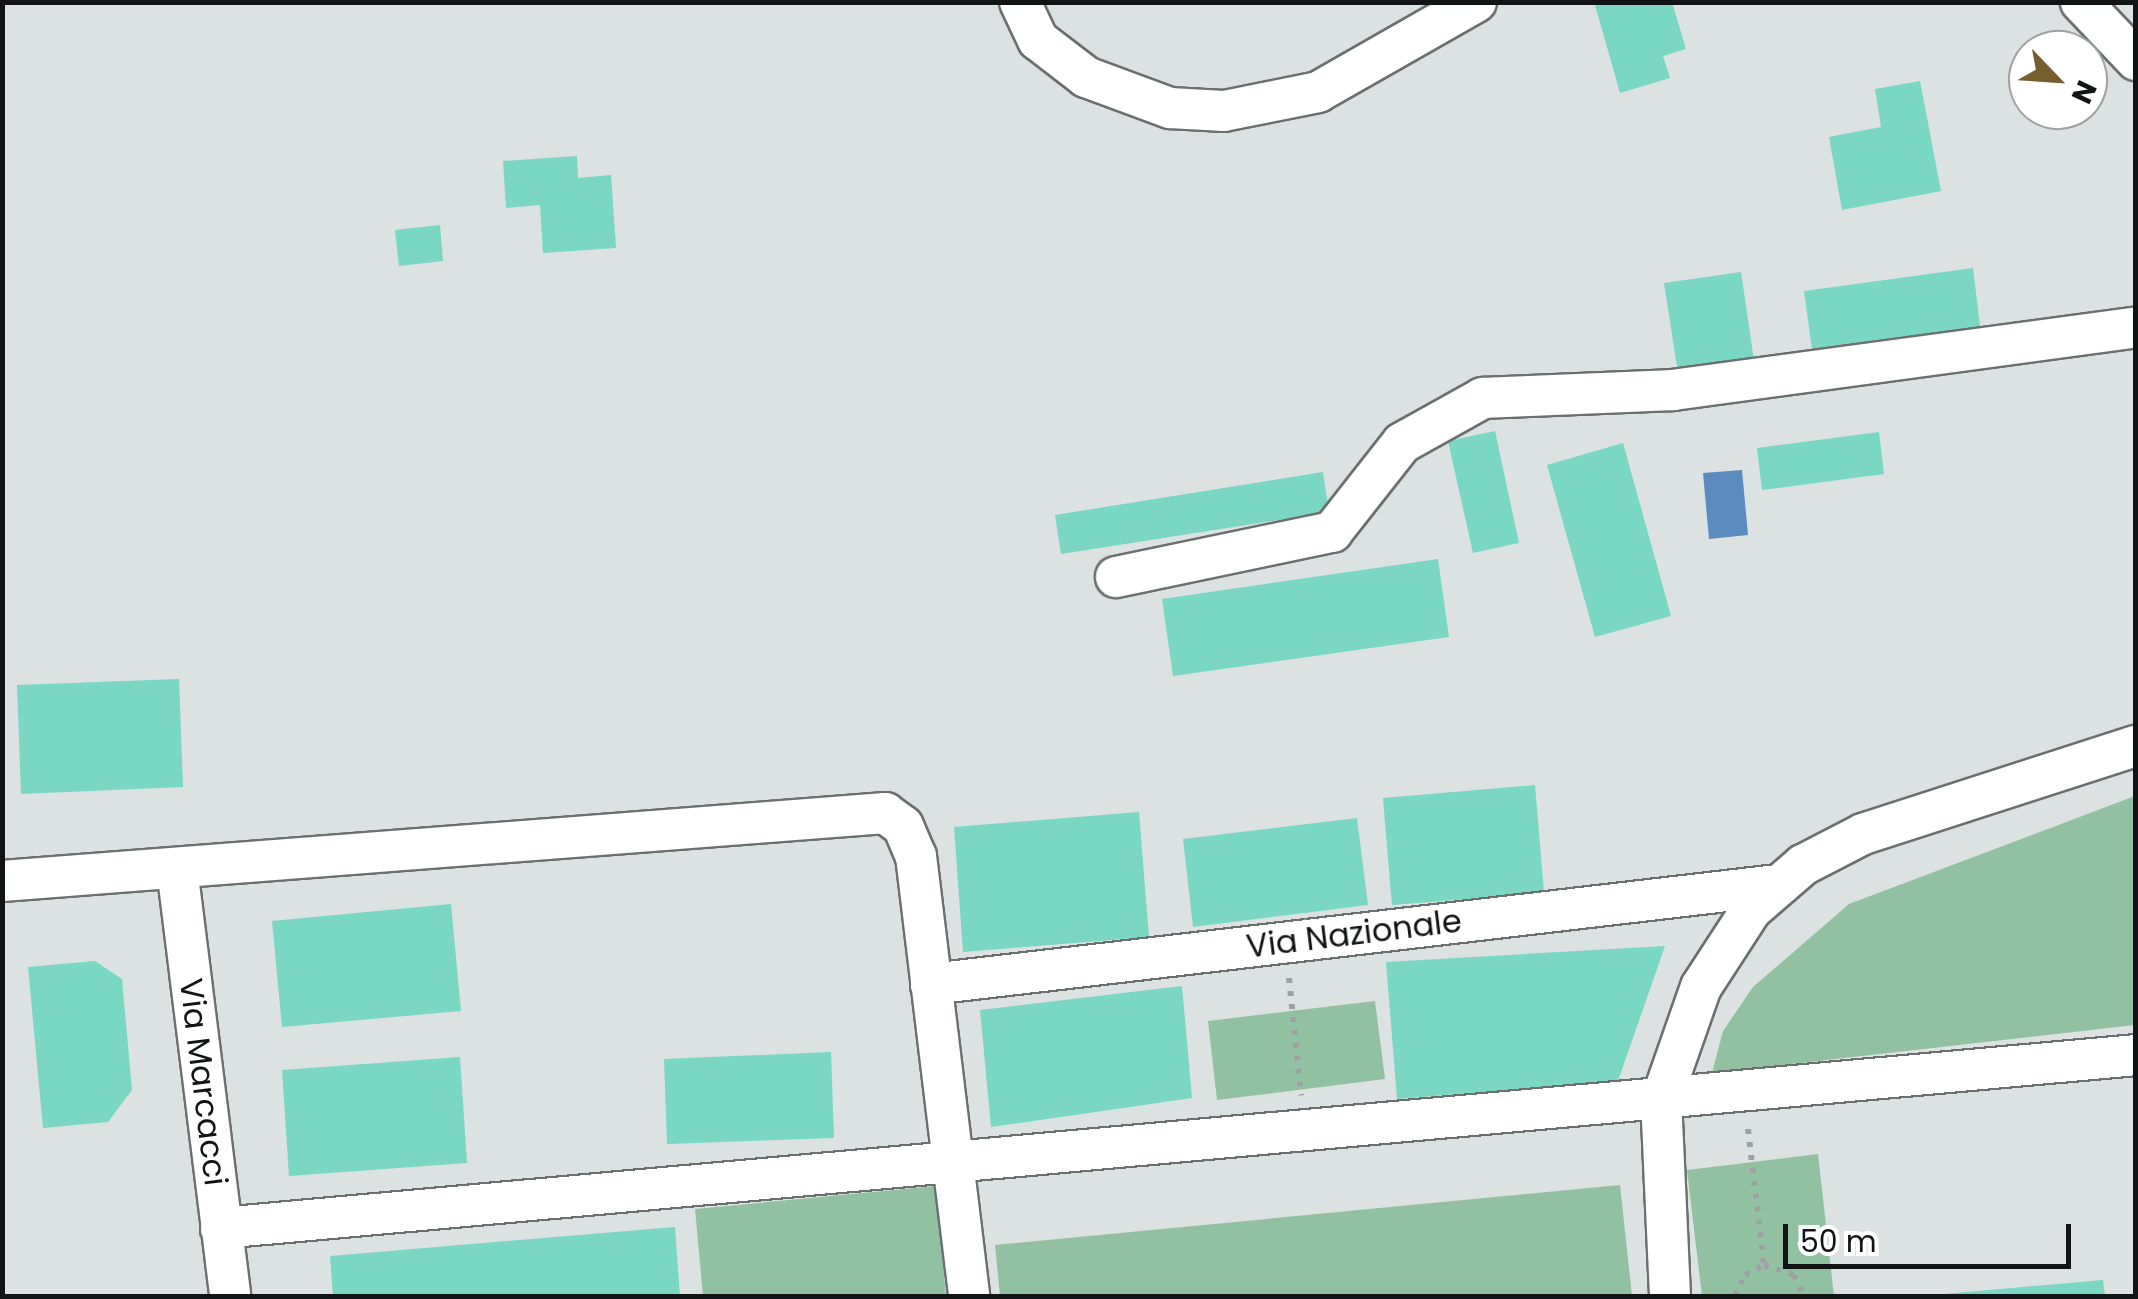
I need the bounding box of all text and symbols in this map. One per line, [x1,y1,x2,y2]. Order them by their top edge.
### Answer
north arrow [2008,30,2108,130]
text: N [2062,74,2106,110]
street label: Via Nazionale [1244,902,1464,966]
street label: Via Marcacci [171,976,235,1188]
scale bar [1788,1204,2076,1266]
text: 50 m [1800,1220,1877,1263]

